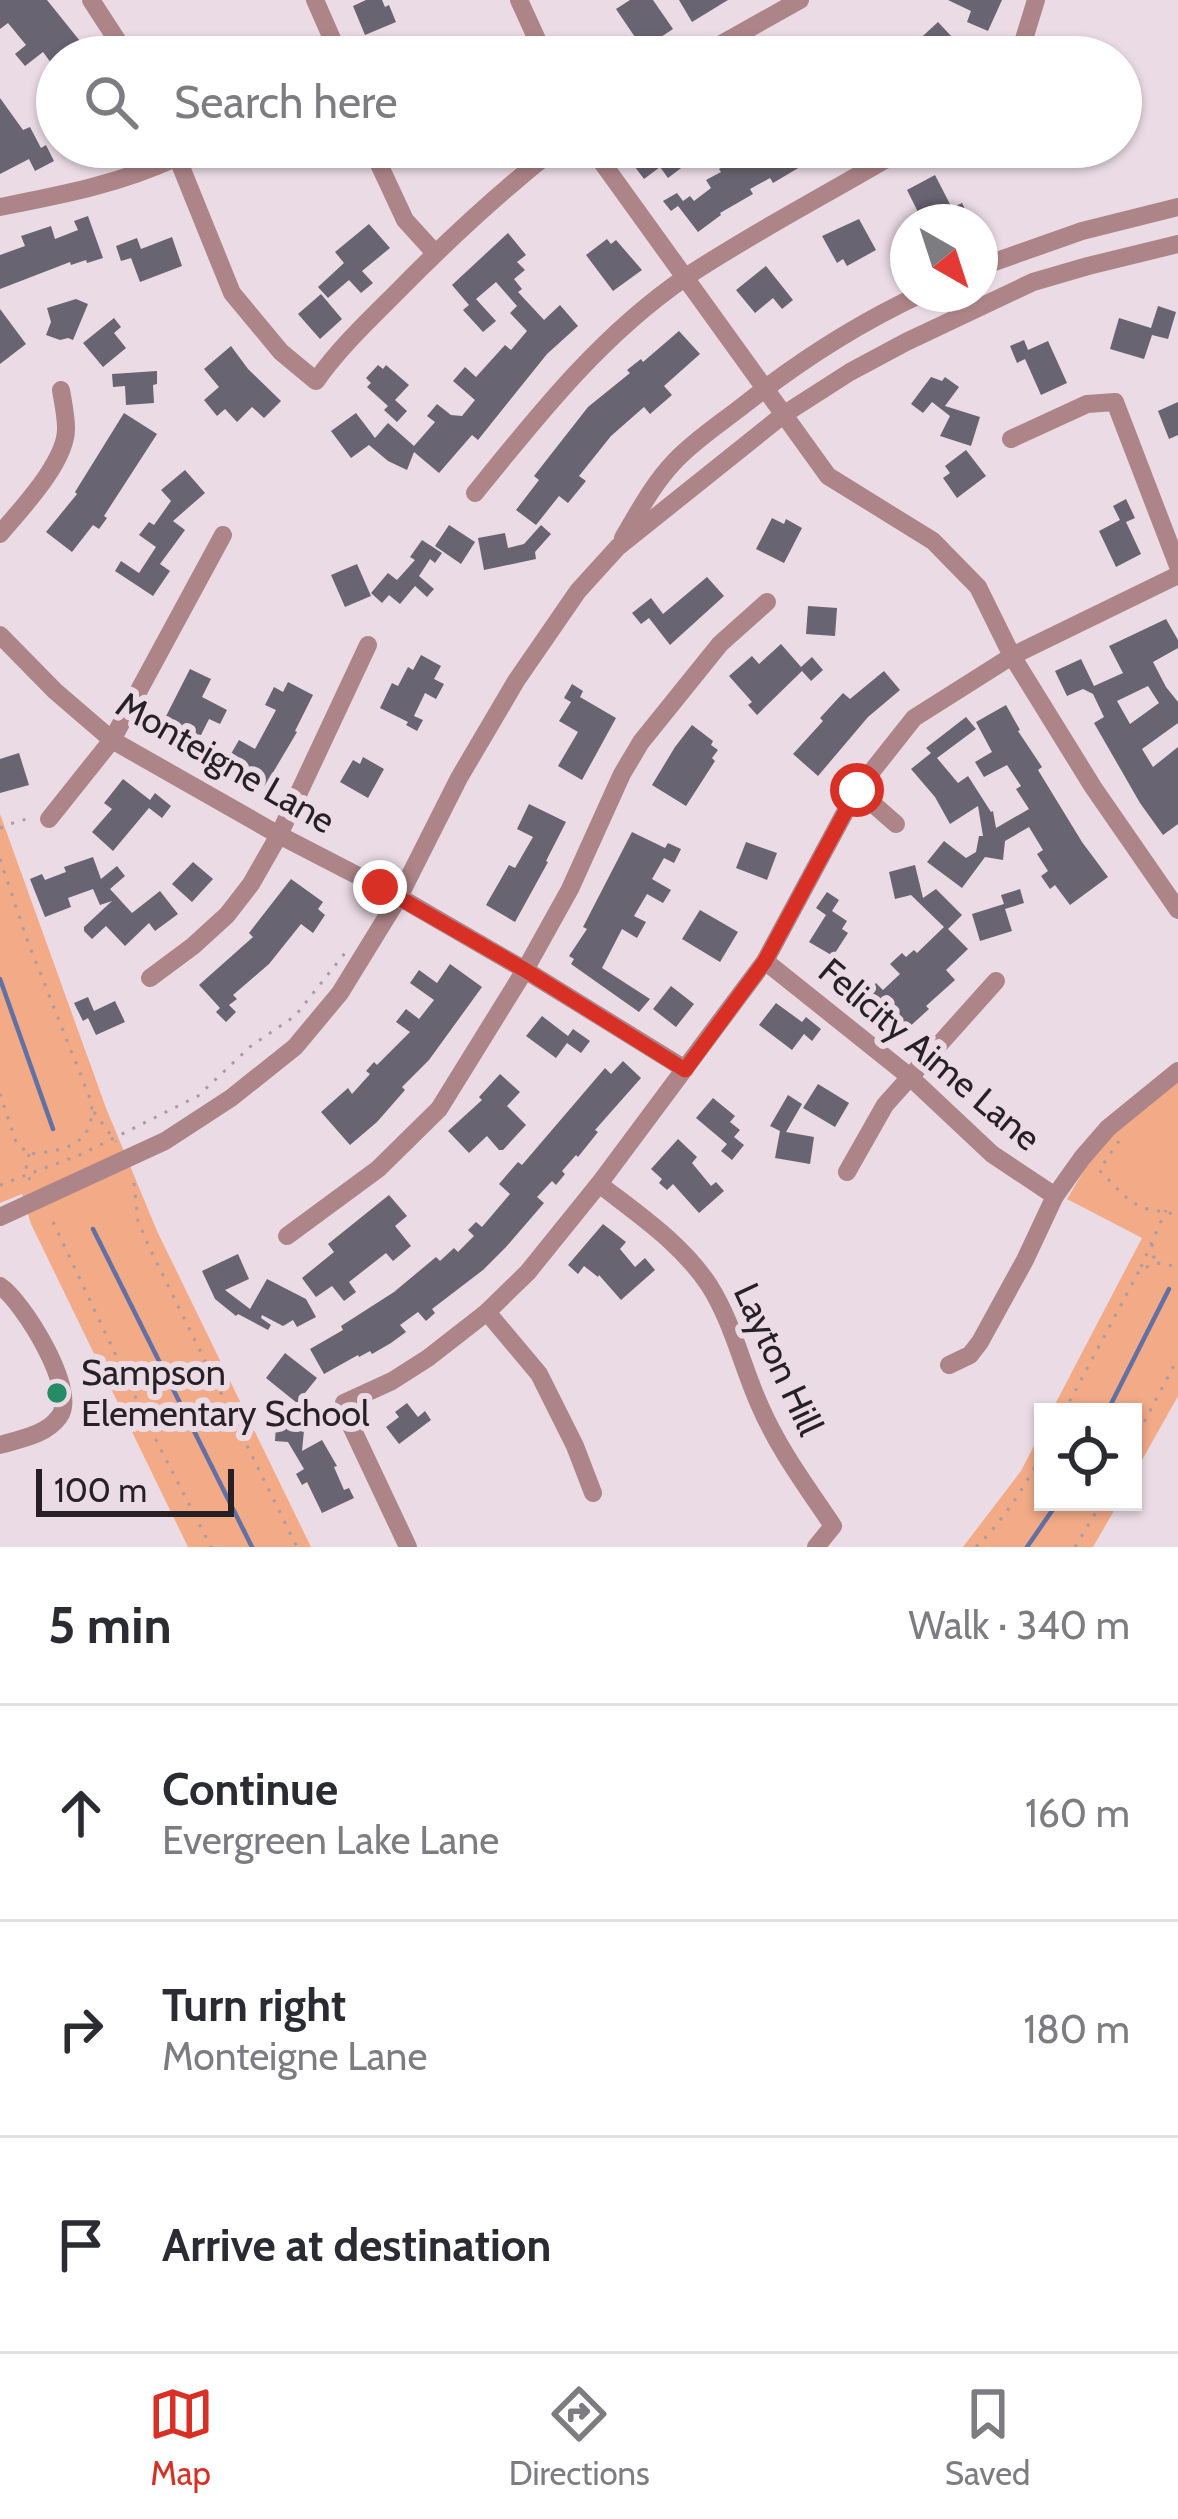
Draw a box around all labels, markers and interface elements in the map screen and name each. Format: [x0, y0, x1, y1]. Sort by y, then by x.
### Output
search box [36, 36, 1142, 168]
icon: search [78, 69, 144, 135]
text: Search here [174, 75, 398, 129]
north arrow [890, 204, 998, 312]
street label: Monteigne Lane [109, 682, 343, 842]
route start [830, 763, 884, 817]
route end [353, 860, 407, 914]
street label: Felicity Aime Lane [810, 948, 1050, 1160]
street label: Layton Hill [725, 1276, 833, 1442]
place label: Sampson Elementary School [81, 1350, 370, 1435]
marker: Sampson Elementary School [44, 1380, 70, 1406]
map controls [1034, 1403, 1142, 1511]
button: locate [1034, 1403, 1142, 1511]
scale bar [36, 1463, 234, 1516]
text: 100 m [54, 1470, 147, 1510]
text: 5 min [48, 1594, 172, 1656]
text: Walk · 340 m [909, 1601, 1130, 1649]
text: Continue [162, 1762, 338, 1816]
icon: ahead [48, 1780, 114, 1846]
text: 160 m [1025, 1789, 1130, 1837]
text: Evergreen Lake Lane [162, 1816, 499, 1864]
text: Turn right [162, 1978, 346, 2032]
icon: right [48, 1996, 114, 2062]
text: 180 m [1023, 2005, 1130, 2053]
text: Monteigne Lane [162, 2032, 427, 2080]
icon: arrive [48, 2212, 114, 2278]
text: Arrive at destination [162, 2218, 551, 2272]
tab: Map [148, 2381, 214, 2493]
tab: Directions [509, 2381, 650, 2493]
tab: Saved [945, 2381, 1030, 2493]

